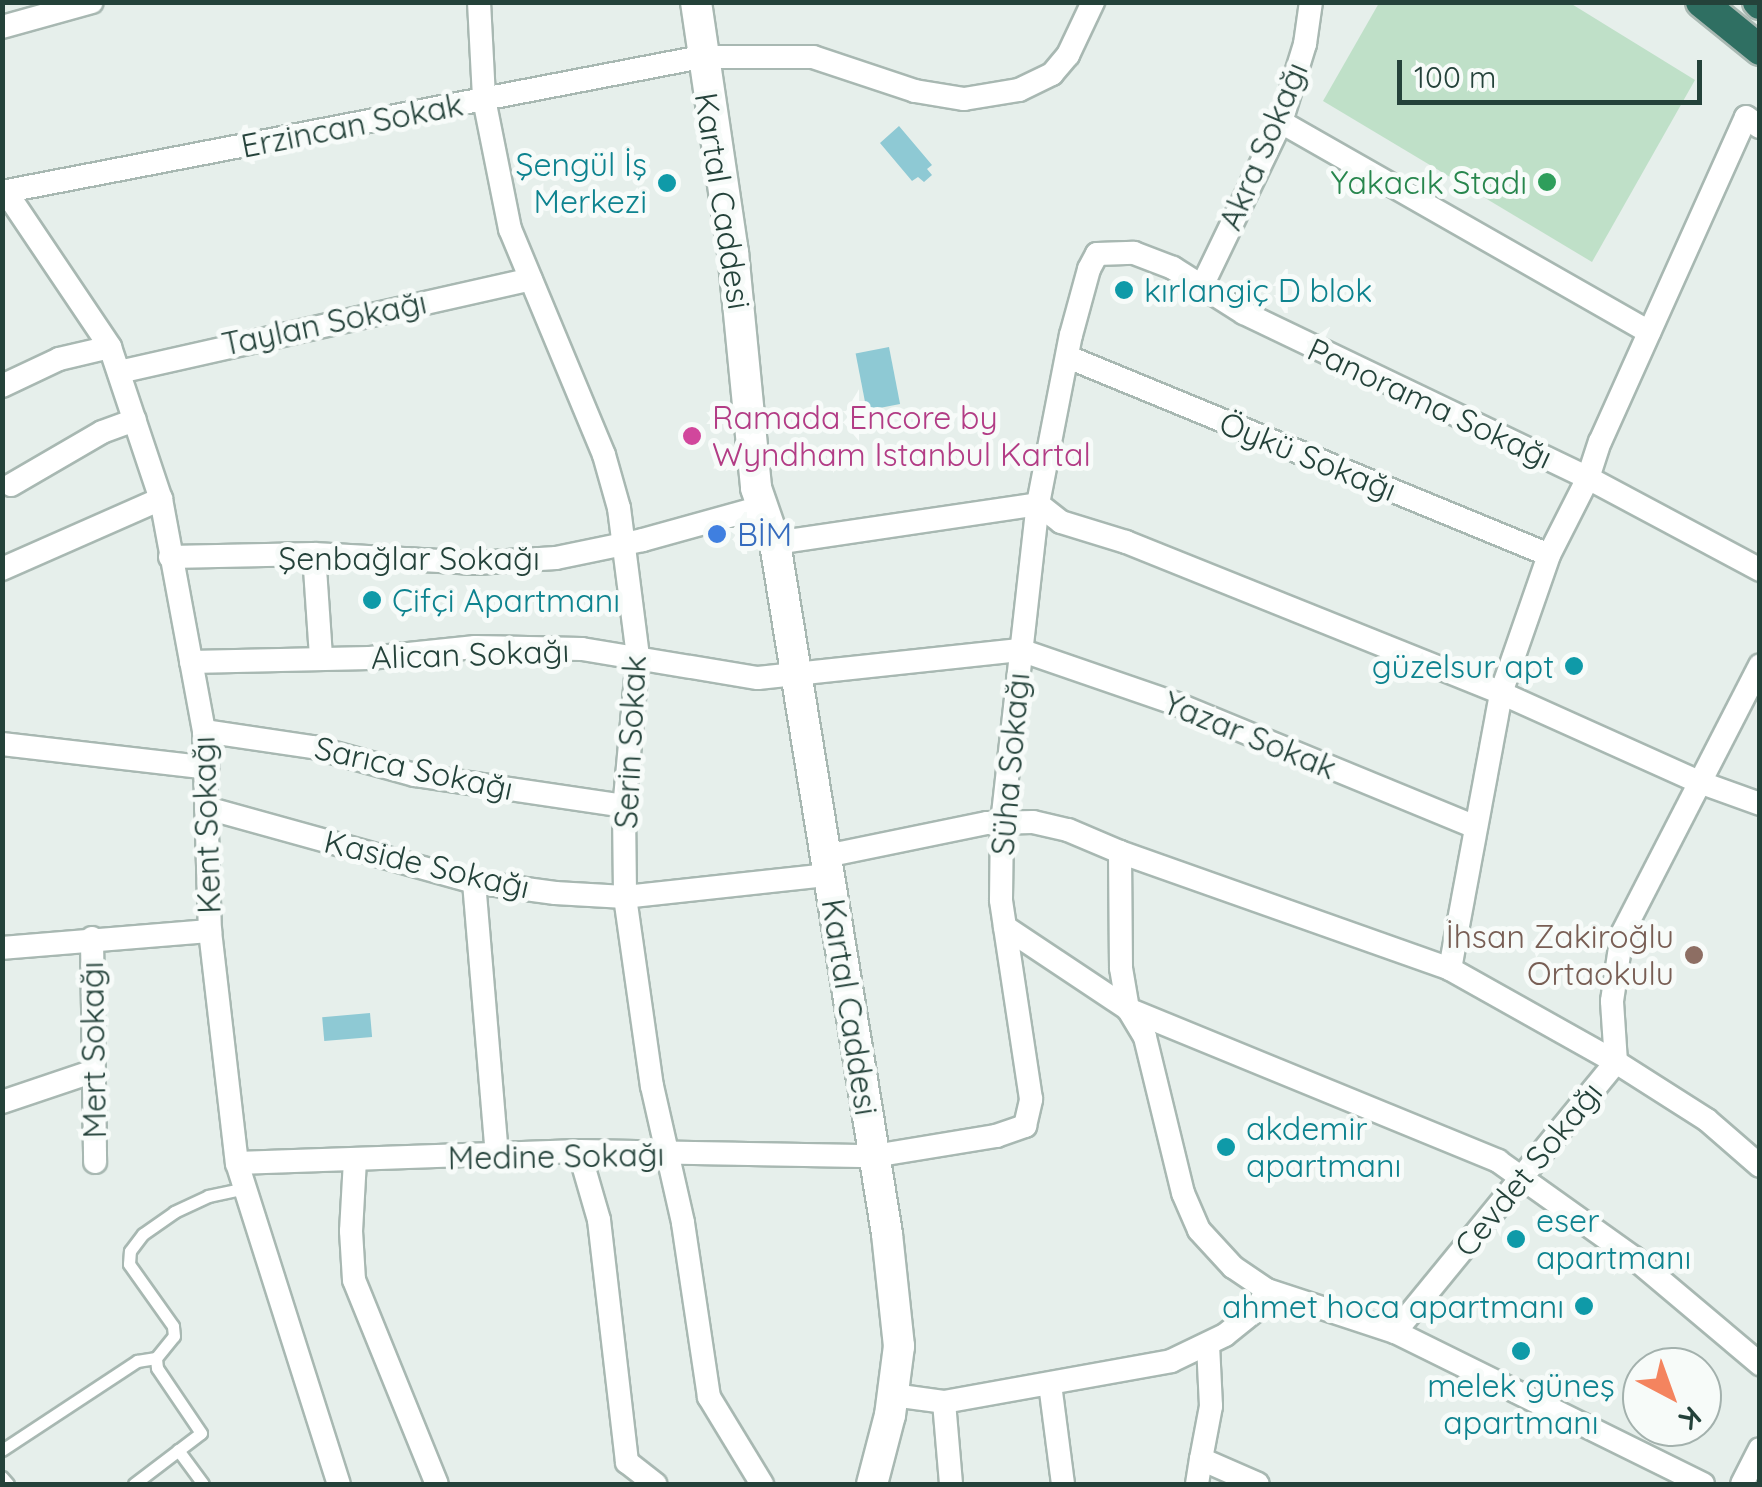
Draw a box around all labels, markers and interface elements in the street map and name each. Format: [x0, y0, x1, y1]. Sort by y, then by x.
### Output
scale bar [1402, 40, 1707, 102]
street label: Akra Sokağı [1210, 56, 1316, 236]
text: 100 m [1414, 58, 1496, 96]
street label: Erzincan Sokak [238, 85, 466, 165]
street label: Kartal Caddesi [687, 90, 759, 312]
place label: Şengül İş Merkezi [515, 146, 647, 221]
place label: Yakacık Stadı [1331, 163, 1527, 201]
marker: Yakacık Stadı [1536, 171, 1558, 193]
marker: Şengül İş Merkezi [656, 172, 678, 194]
place label: kırlangiç D blok [1144, 271, 1372, 309]
marker: kırlangiç D blok [1113, 279, 1135, 301]
street label: Taylan Sokağı [218, 283, 430, 363]
street label: Panorama Sokağı [1302, 330, 1558, 476]
place label: Ramada Encore by Wyndham Istanbul Kartal [712, 399, 1091, 474]
street label: Öykü Sokağı [1214, 403, 1402, 509]
marker: Ramada Encore by Wyndham Istanbul Kartal [681, 425, 703, 447]
place label: BİM [737, 515, 792, 553]
marker: BİM [706, 523, 728, 545]
street label: Şenbağlar Sokağı [278, 539, 540, 577]
place label: Çifçi Apartmanı [392, 581, 620, 619]
marker: Çifçi Apartmanı [361, 589, 383, 611]
street label: Alican Sokağı [370, 631, 570, 677]
place label: güzelsur apt [1372, 647, 1554, 685]
street label: Serin Sokak [606, 654, 654, 830]
marker: güzelsur apt [1563, 655, 1585, 677]
street label: Süha Sokağı [983, 671, 1037, 857]
street label: Yazar Sokak [1158, 683, 1342, 787]
street label: Sarıca Sokağı [311, 728, 517, 808]
street label: Kent Sokağı [184, 736, 228, 914]
street label: Kaside Sokağı [321, 822, 533, 906]
street label: Kartal Caddesi [814, 896, 886, 1118]
place label: İhsan Zakiroğlu Ortaokulu [1446, 918, 1674, 993]
marker: İhsan Zakiroğlu Ortaokulu [1683, 944, 1705, 966]
street label: Mert Sokağı [72, 961, 114, 1139]
street label: Cevdet Sokağı [1446, 1074, 1610, 1264]
place label: akdemir apartmanı [1246, 1110, 1401, 1185]
street label: Medine Sokağı [447, 1135, 665, 1177]
marker: akdemir apartmanı [1215, 1136, 1237, 1158]
place label: eser apartmanı [1536, 1202, 1691, 1277]
marker: eser apartmanı [1505, 1228, 1527, 1250]
place label: ahmet hoca apartmanı [1222, 1287, 1564, 1325]
marker: ahmet hoca apartmanı [1573, 1295, 1595, 1317]
marker: melek güneş apartmanı [1510, 1340, 1532, 1362]
north arrow [1622, 1347, 1722, 1447]
place label: melek güneş apartmanı [1427, 1367, 1615, 1442]
text: K [1672, 1399, 1709, 1438]

